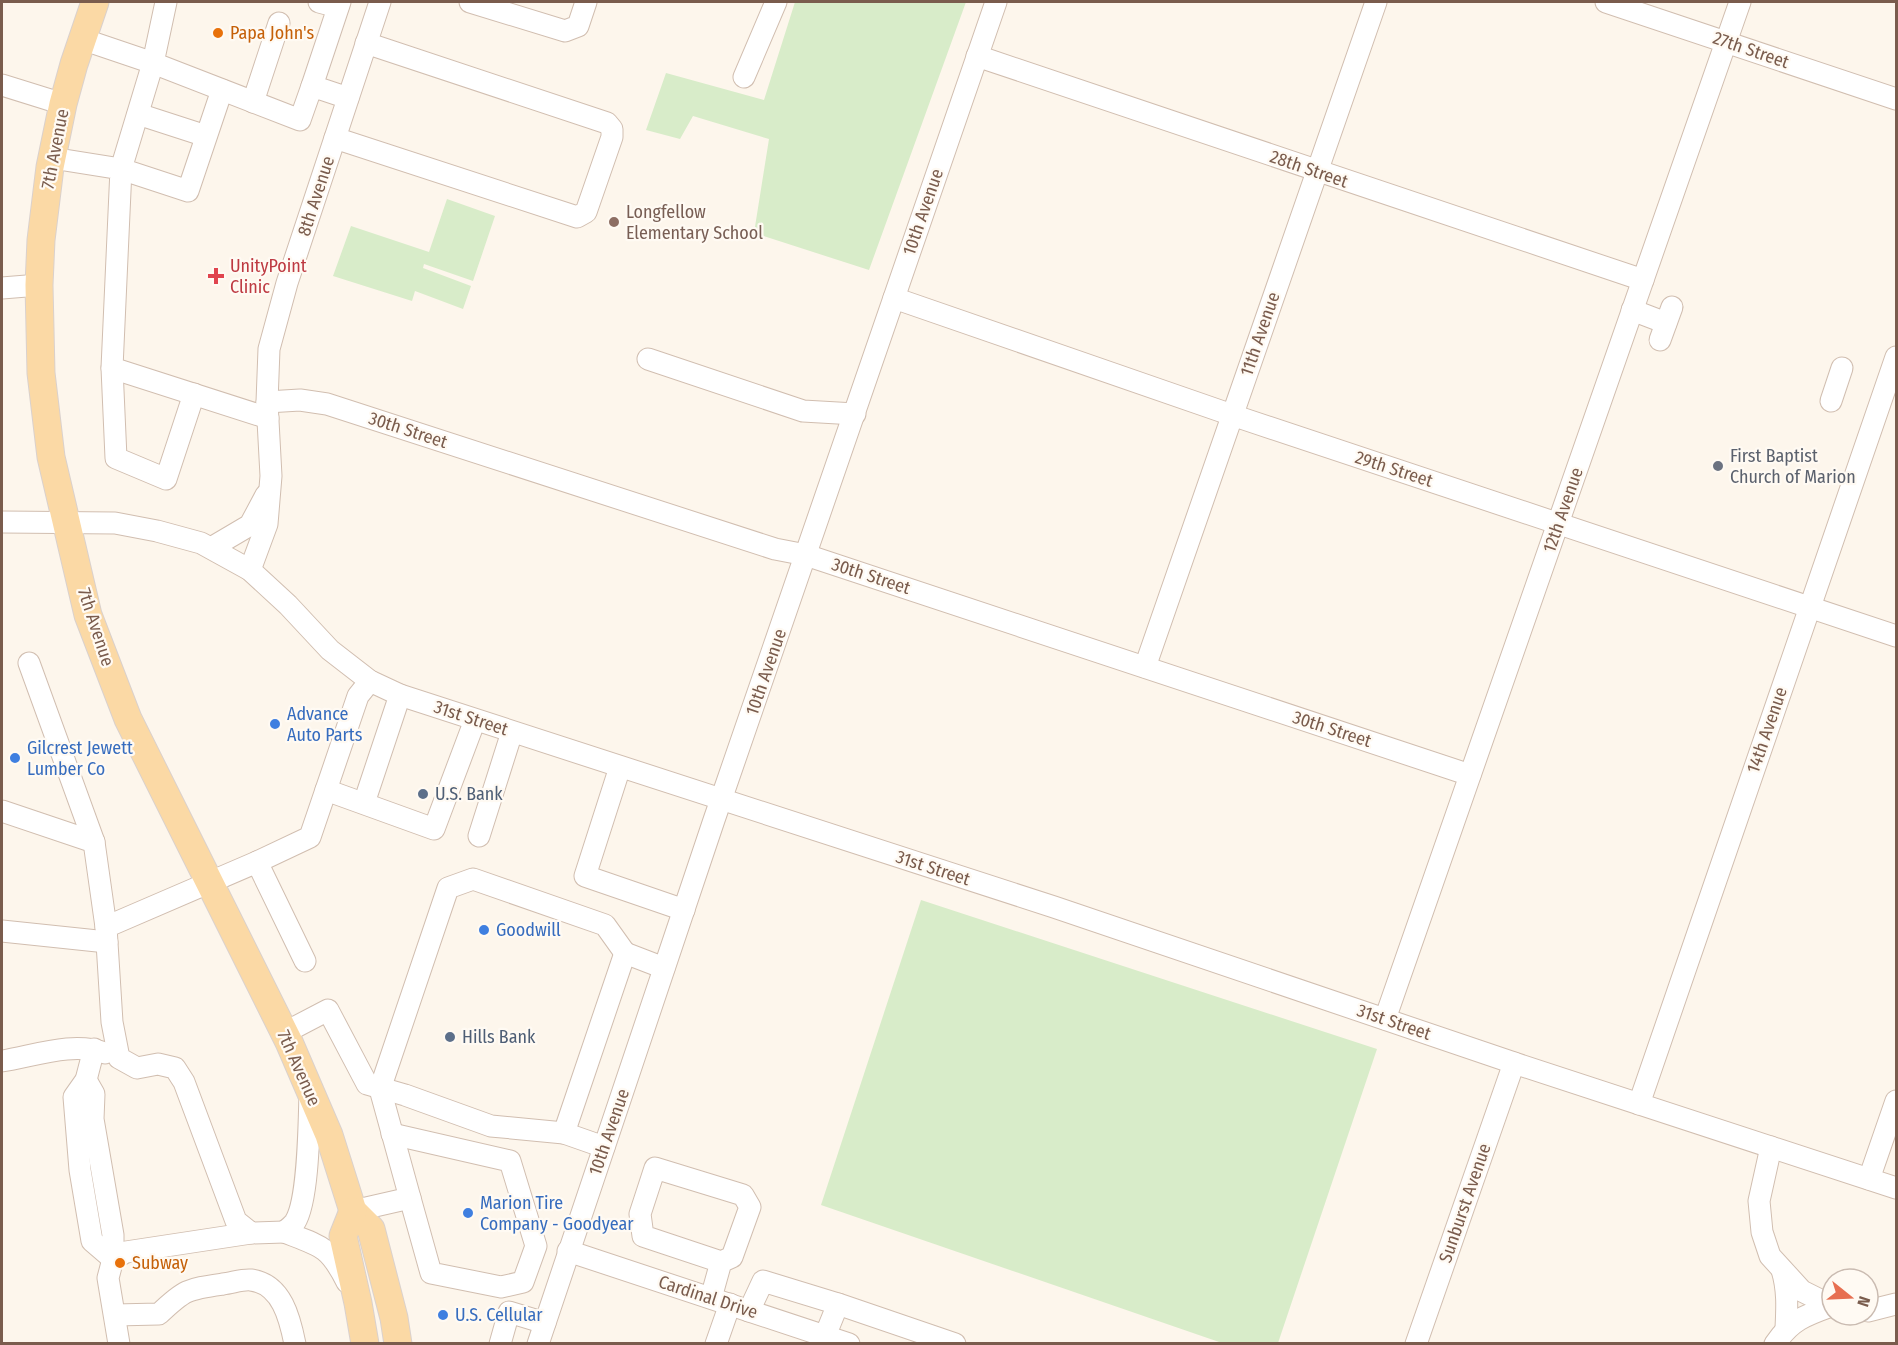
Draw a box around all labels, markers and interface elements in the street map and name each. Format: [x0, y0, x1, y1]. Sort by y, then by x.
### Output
place label: Papa John's [230, 22, 314, 44]
marker: Papa John's [211, 26, 225, 40]
street label: 27th Street [1710, 27, 1792, 73]
street label: 7th Avenue [36, 107, 74, 191]
street label: 28th Street [1267, 145, 1351, 193]
street label: 8th Avenue [293, 153, 339, 239]
street label: 10th Avenue [898, 166, 948, 258]
place label: Longfellow Elementary School [626, 201, 763, 244]
marker: Longfellow Elementary School [607, 215, 621, 229]
place label: UnityPoint Clinic [230, 255, 307, 298]
marker: UnityPoint Clinic [207, 267, 225, 285]
street label: 11th Avenue [1235, 289, 1285, 379]
street label: 30th Street [366, 407, 450, 453]
place label: First Baptist Church of Marion [1730, 445, 1856, 488]
street label: 29th Street [1352, 446, 1436, 492]
marker: First Baptist Church of Marion [1711, 459, 1725, 473]
street label: 12th Avenue [1538, 464, 1588, 555]
street label: 30th Street [829, 553, 913, 599]
street label: 7th Avenue [73, 585, 119, 669]
street label: 10th Avenue [741, 626, 791, 718]
street label: 14th Avenue [1742, 684, 1792, 776]
street label: 31st Street [431, 696, 511, 740]
place label: Advance Auto Parts [287, 703, 363, 746]
street label: 30th Street [1290, 706, 1374, 752]
marker: Advance Auto Parts [268, 717, 282, 731]
place label: Gilcrest Jewett Lumber Co [27, 737, 133, 780]
marker: Gilcrest Jewett Lumber Co [8, 751, 22, 765]
place label: U.S. Bank [435, 783, 503, 805]
marker: U.S. Bank [416, 787, 430, 801]
street label: 31st Street [893, 846, 973, 890]
place label: Goodwill [496, 919, 561, 941]
marker: Goodwill [477, 923, 491, 937]
street label: 31st Street [1354, 999, 1434, 1045]
place label: Hills Bank [462, 1026, 536, 1048]
street label: 7th Avenue [272, 1027, 326, 1110]
marker: Hills Bank [443, 1030, 457, 1044]
street label: 10th Avenue [584, 1086, 634, 1178]
street label: Sunburst Avenue [1434, 1140, 1496, 1266]
place label: Marion Tire Company - Goodyear [480, 1192, 634, 1235]
marker: Marion Tire Company - Goodyear [461, 1206, 475, 1220]
place label: Subway [132, 1252, 188, 1274]
marker: Subway [113, 1256, 127, 1270]
north arrow [1820, 1267, 1880, 1327]
street label: Cardinal Drive [656, 1271, 760, 1323]
text: N [1853, 1294, 1874, 1309]
place label: U.S. Cellular [455, 1304, 543, 1326]
marker: U.S. Cellular [436, 1308, 450, 1322]

